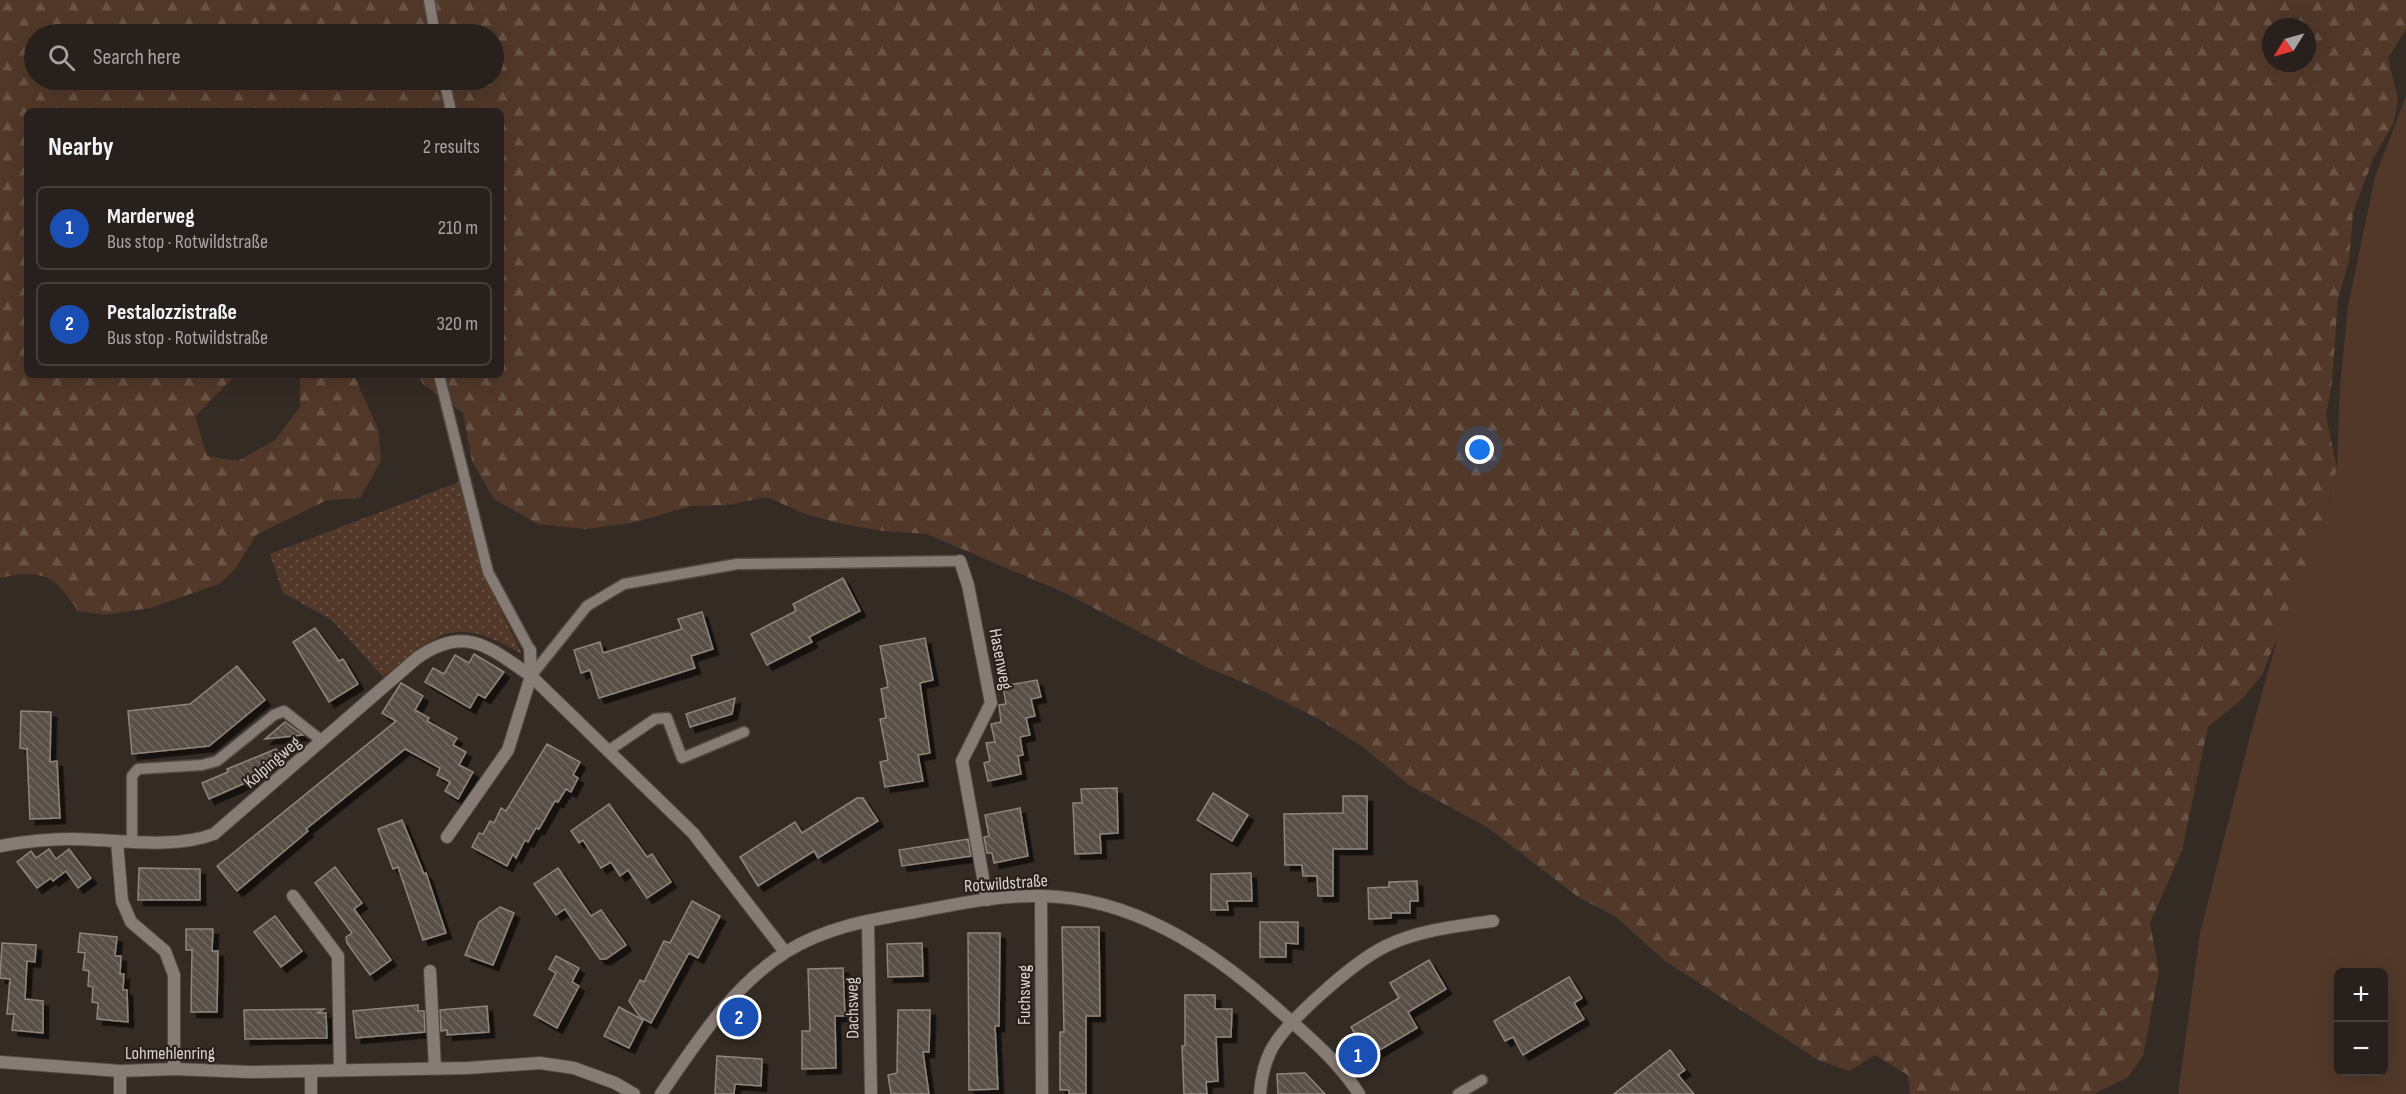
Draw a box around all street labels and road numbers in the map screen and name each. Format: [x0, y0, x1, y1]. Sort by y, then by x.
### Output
street label: Hasenweg [984, 627, 1017, 691]
street label: Kolpingweg [240, 732, 305, 793]
street label: Rotwildstraße [963, 870, 1049, 897]
street label: Fuchsweg [1014, 965, 1035, 1025]
street label: Dachsweg [841, 977, 864, 1039]
street label: Lohmehlenring [125, 1043, 215, 1064]

